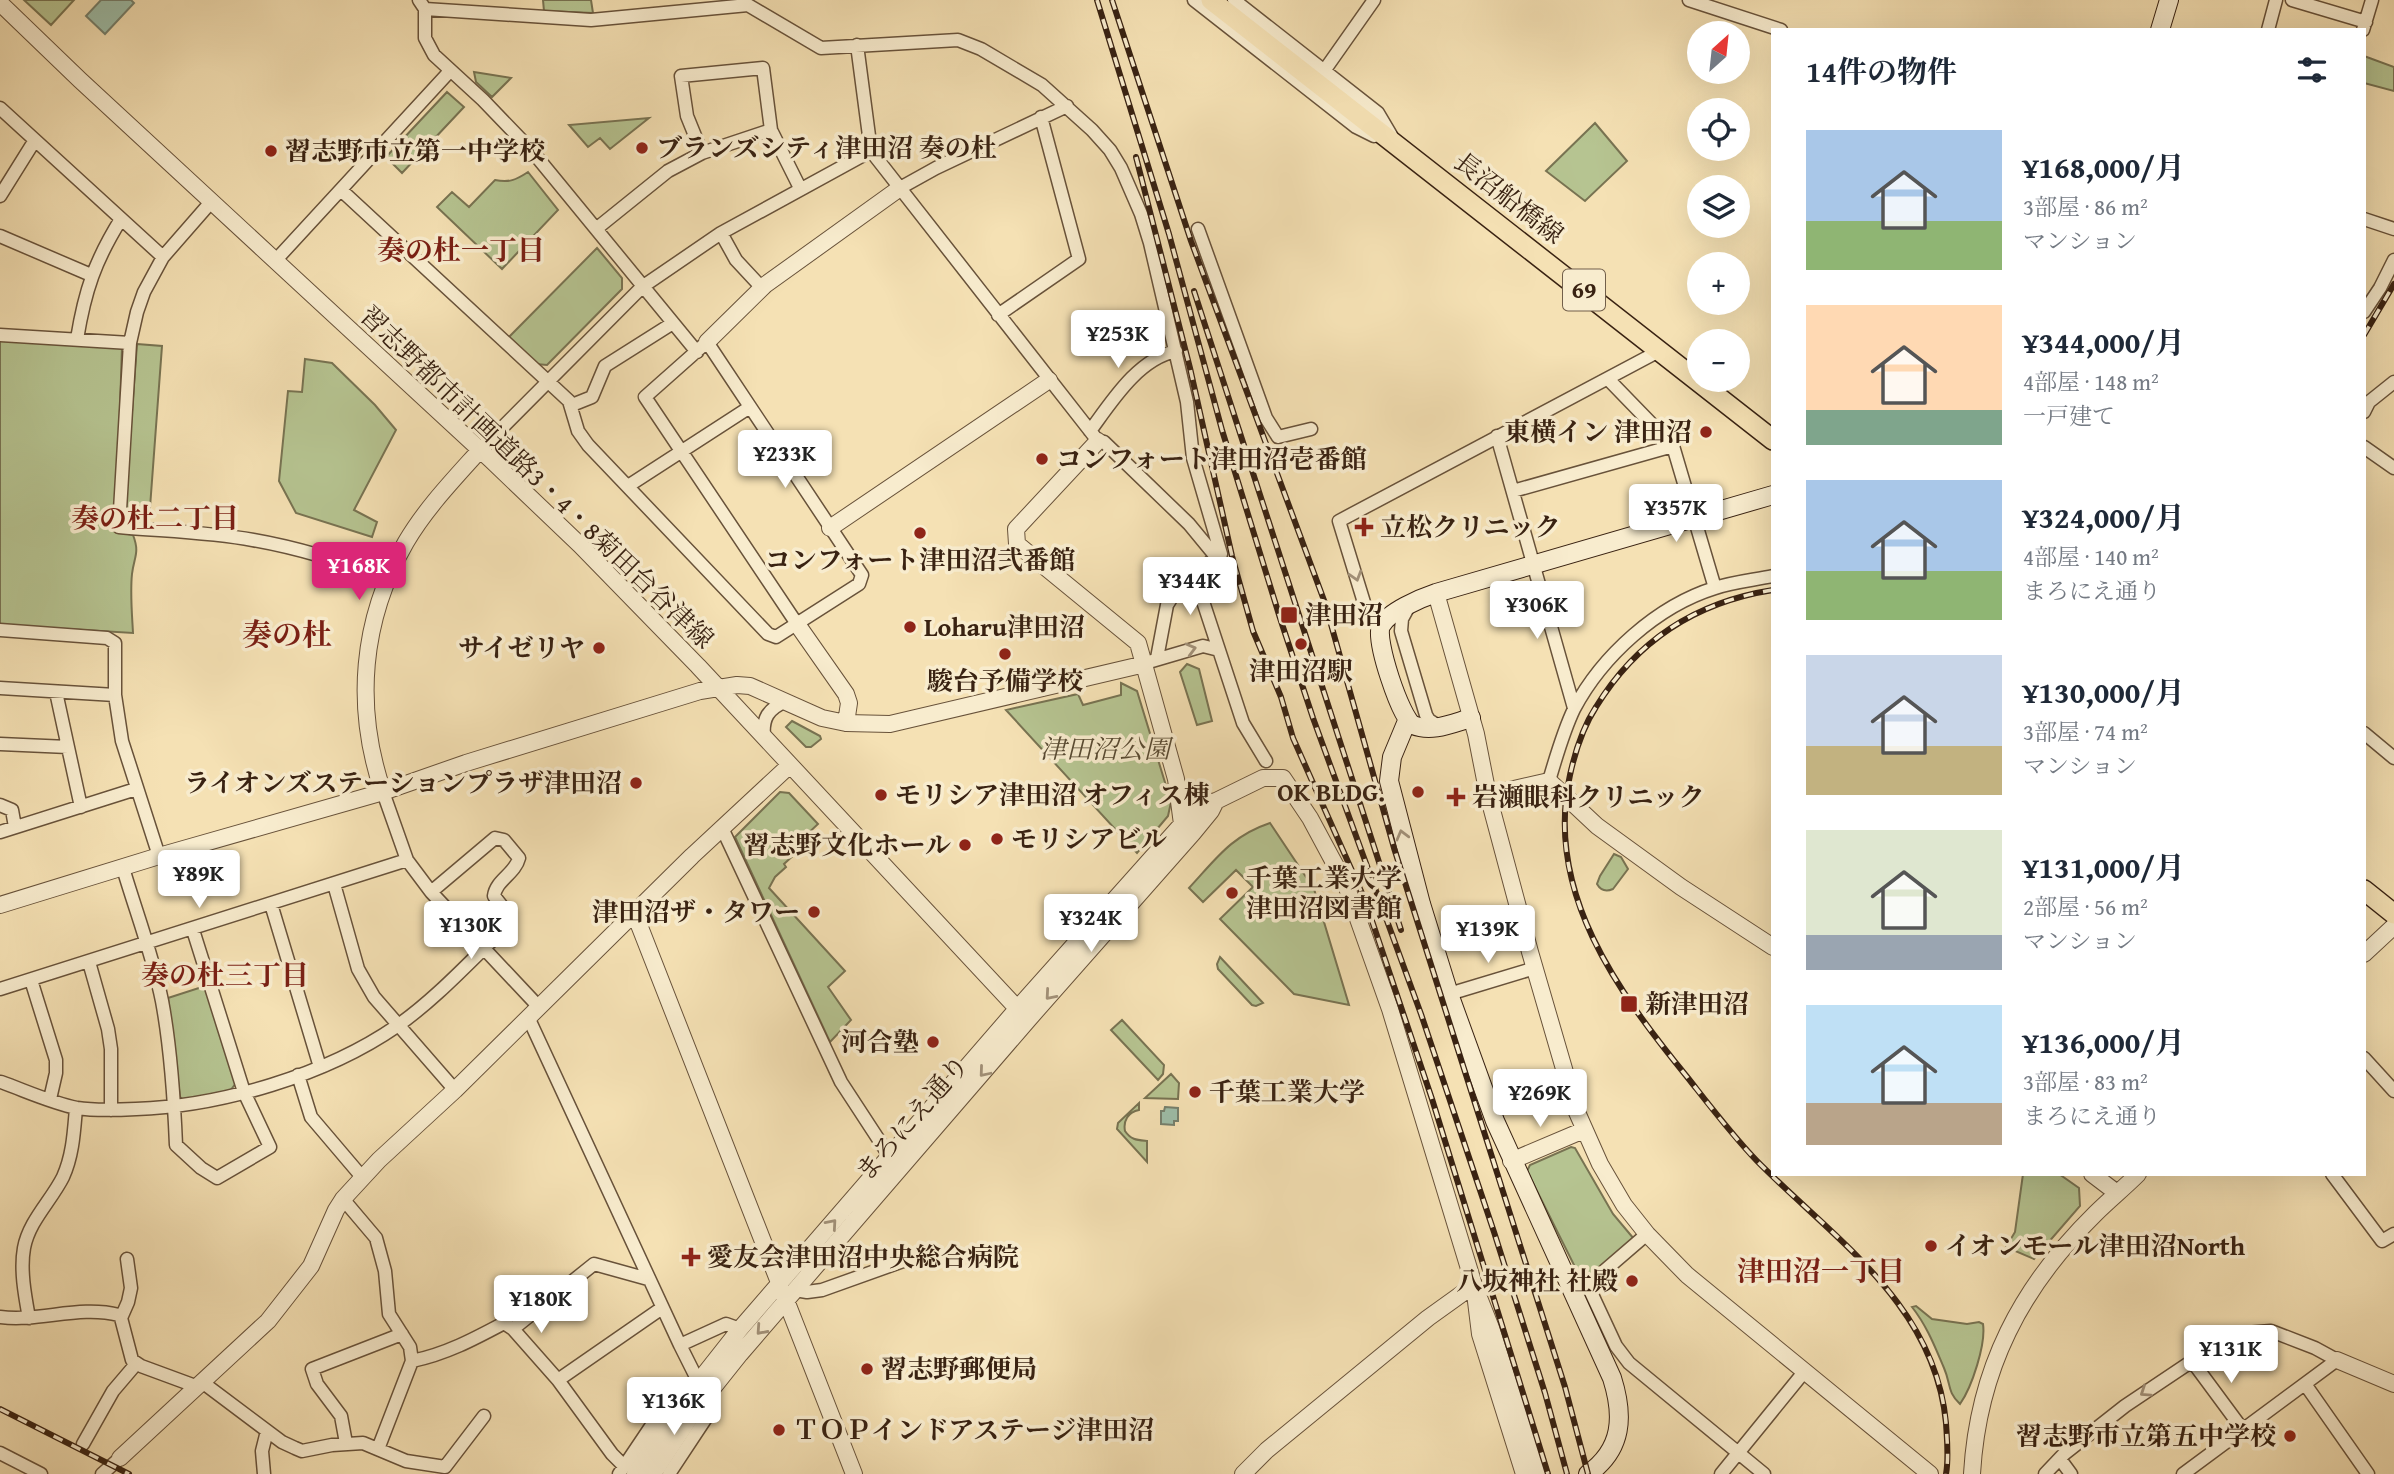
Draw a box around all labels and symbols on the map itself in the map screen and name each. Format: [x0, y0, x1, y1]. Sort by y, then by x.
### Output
north arrow [1687, 21, 1750, 84]
place label: ブランズシティ津田沼 奏の杜 [656, 128, 997, 167]
place label: 習志野市立第一中学校 [285, 131, 545, 170]
marker: ブランズシティ津田沼 奏の杜 [634, 140, 650, 156]
street label: 長沼船橋線 [1446, 142, 1573, 253]
marker: 習志野市立第一中学校 [263, 143, 279, 159]
district label: 奏の杜一丁目 [377, 229, 545, 270]
road number: 69 [1563, 270, 1605, 310]
street label: 習志野都市計画道路3・4・8菊田台谷津線 [351, 296, 723, 657]
pin: ¥253K [1069, 310, 1167, 370]
place label: 東横イン 津田沼 [1504, 412, 1692, 451]
marker: 東横イン 津田沼 [1698, 424, 1714, 440]
pin: ¥233K [736, 430, 834, 490]
place label: コンフォート津田沼壱番館 [1056, 439, 1367, 478]
marker: コンフォート津田沼壱番館 [1034, 451, 1050, 467]
pin: ¥357K [1627, 484, 1725, 544]
district label: 奏の杜二丁目 [71, 497, 239, 538]
place label: 立松クリニック [1380, 507, 1560, 546]
marker: 立松クリニック [1354, 517, 1374, 537]
marker: コンフォート津田沼弐番館 [912, 525, 928, 541]
place label: コンフォート津田沼弐番館 [765, 540, 1075, 579]
pin: ¥168K [310, 542, 408, 602]
pin: ¥344K [1141, 558, 1239, 617]
one-way arrow [1347, 570, 1362, 582]
pin: ¥306K [1488, 582, 1586, 641]
place label: 津田沼 [1305, 595, 1383, 634]
marker: 津田沼 [1279, 605, 1299, 625]
place label: Loharu津田沼 [924, 607, 1085, 646]
district label: 奏の杜 [242, 612, 332, 656]
marker: Loharu津田沼 [902, 619, 918, 635]
place label: サイゼリヤ [458, 628, 585, 667]
marker: 津田沼駅 [1293, 636, 1309, 652]
marker: サイゼリヤ [591, 640, 607, 656]
one-way arrow [1184, 643, 1196, 657]
marker: 駿台予備学校 [997, 646, 1013, 662]
place label: 津田沼駅 [1249, 651, 1353, 690]
place label: 駿台予備学校 [927, 661, 1083, 700]
park label: 津田沼公園 [1040, 729, 1174, 768]
place label: ライオンズステーションプラザ津田沼 [184, 763, 622, 802]
place label: OK BLDG． [1277, 772, 1404, 811]
marker: ライオンズステーションプラザ津田沼 [628, 775, 644, 791]
place label: モリシア津田沼 オフィス棟 [895, 775, 1210, 814]
place label: 岩瀬眼科クリニック [1472, 777, 1704, 816]
marker: OK BLDG． [1410, 784, 1426, 800]
marker: モリシア津田沼 オフィス棟 [873, 787, 889, 803]
marker: 岩瀬眼科クリニック [1446, 787, 1466, 807]
place label: モリシアビル [1011, 819, 1167, 858]
place label: 習志野文化ホール [744, 825, 951, 864]
one-way arrow [1395, 829, 1410, 841]
marker: モリシアビル [989, 831, 1005, 847]
marker: 習志野文化ホール [957, 837, 973, 853]
pin: ¥89K [158, 850, 240, 910]
place label: 千葉工業大学 津田沼図書館 [1246, 858, 1402, 927]
marker: 千葉工業大学 津田沼図書館 [1224, 885, 1240, 901]
place label: 津田沼ザ・タワー [592, 892, 800, 931]
pin: ¥324K [1042, 894, 1140, 954]
pin: ¥130K [422, 902, 520, 961]
marker: 津田沼ザ・タワー [806, 904, 822, 920]
pin: ¥139K [1439, 906, 1537, 965]
district label: 奏の杜三丁目 [141, 954, 309, 995]
place label: 新津田沼 [1645, 984, 1749, 1023]
one-way arrow [1046, 986, 1059, 999]
marker: 新津田沼 [1619, 994, 1639, 1014]
place label: 河合塾 [841, 1022, 919, 1061]
marker: 河合塾 [925, 1034, 941, 1050]
street label: まろにえ通り [846, 1046, 978, 1189]
one-way arrow [980, 1064, 992, 1077]
pin: ¥269K [1491, 1070, 1589, 1129]
place label: 千葉工業大学 [1209, 1072, 1365, 1111]
marker: 千葉工業大学 [1187, 1084, 1203, 1100]
one-way arrow [824, 1219, 836, 1232]
place label: イオンモール津田沼North [1945, 1226, 2246, 1265]
place label: 愛友会津田沼中央総合病院 [707, 1237, 1019, 1276]
marker: イオンモール津田沼North [1923, 1238, 1939, 1254]
marker: 愛友会津田沼中央総合病院 [681, 1247, 701, 1267]
district label: 津田沼一丁目 [1737, 1250, 1905, 1291]
place label: 八坂神社 社殿 [1456, 1261, 1618, 1300]
marker: 八坂神社 社殿 [1624, 1273, 1640, 1289]
pin: ¥180K [492, 1276, 590, 1335]
one-way arrow [757, 1322, 769, 1335]
pin: ¥131K [2182, 1326, 2280, 1385]
place label: 習志野郵便局 [881, 1349, 1037, 1388]
marker: 習志野郵便局 [859, 1361, 875, 1377]
pin: ¥136K [625, 1378, 723, 1437]
one-way arrow [2139, 1384, 2152, 1397]
place label: ＴＯＰインドアステージ津田沼 [793, 1410, 1154, 1449]
place label: 習志野市立第五中学校 [2016, 1416, 2276, 1455]
marker: ＴＯＰインドアステージ津田沼 [771, 1422, 787, 1438]
marker: 習志野市立第五中学校 [2282, 1428, 2298, 1444]

